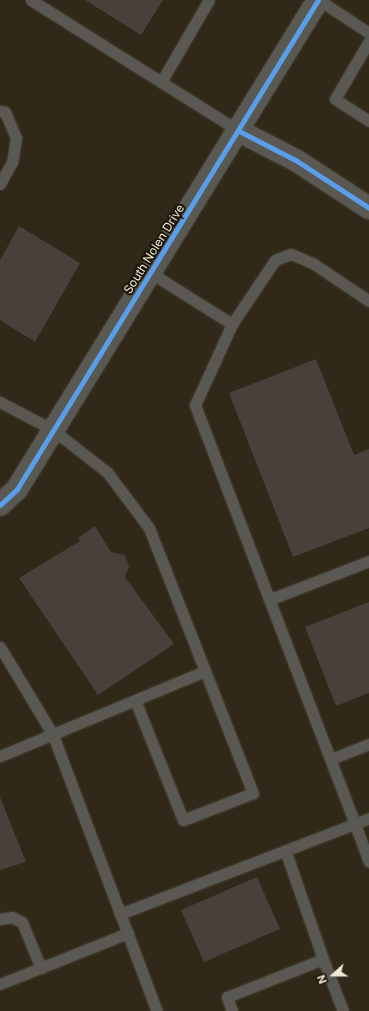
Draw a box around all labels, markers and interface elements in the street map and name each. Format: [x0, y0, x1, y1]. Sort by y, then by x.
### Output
street label: South Nolen Drive [121, 202, 187, 296]
north arrow [313, 955, 353, 995]
text: N [314, 973, 330, 986]

